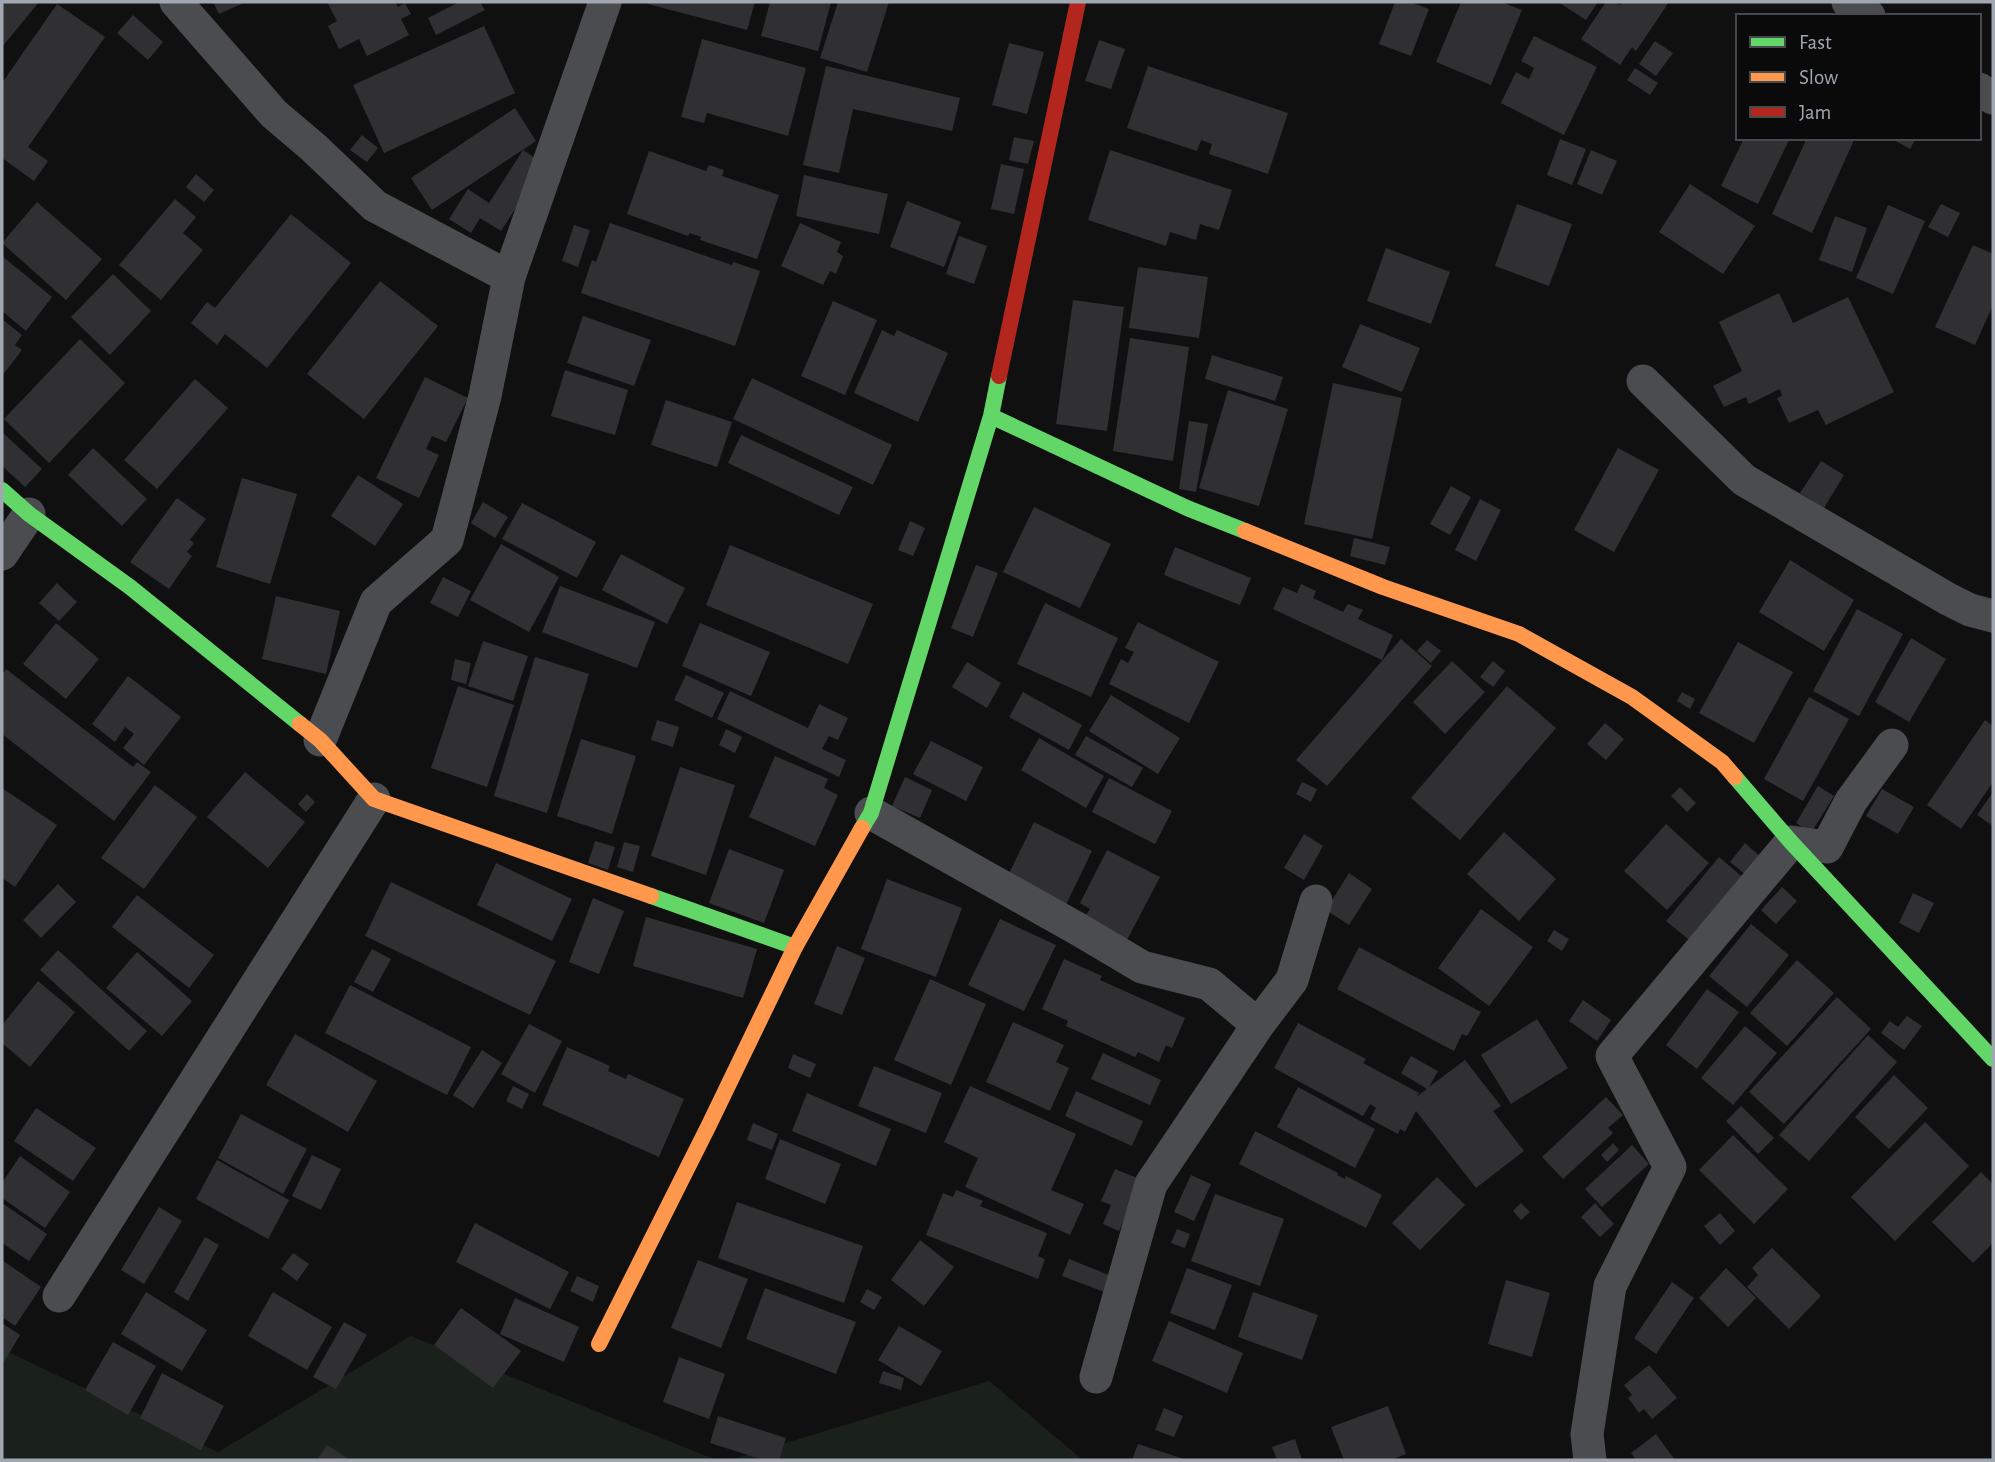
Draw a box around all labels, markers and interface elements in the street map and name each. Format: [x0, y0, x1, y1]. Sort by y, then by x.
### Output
legend [1736, 14, 1981, 140]
text: Fast [1799, 32, 1832, 53]
text: Slow [1799, 67, 1838, 88]
text: Jam [1799, 102, 1831, 123]

